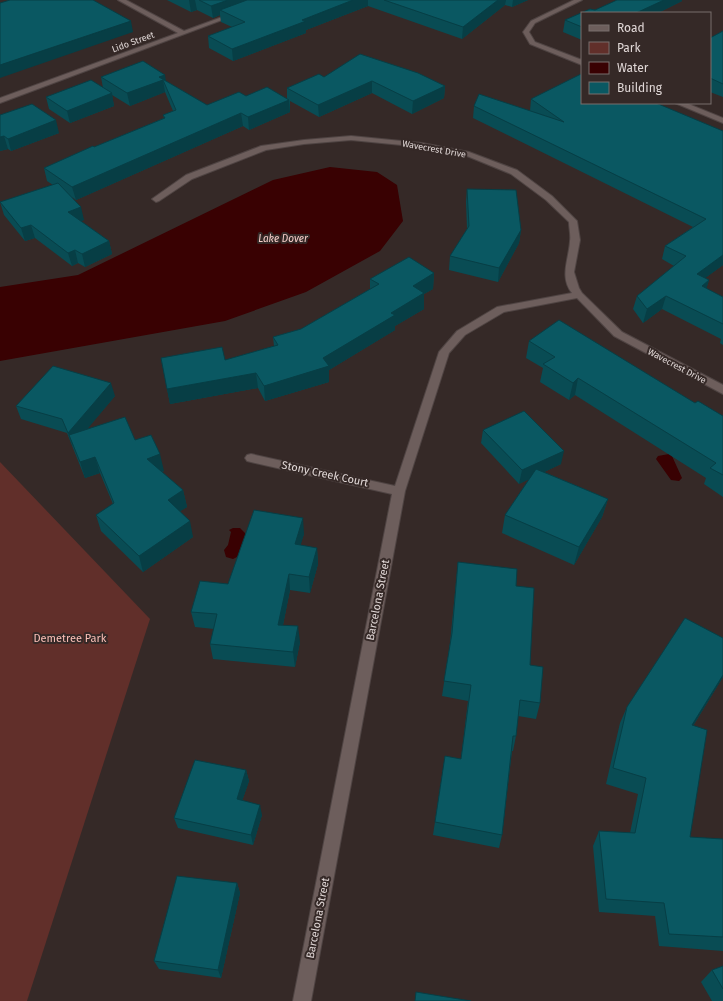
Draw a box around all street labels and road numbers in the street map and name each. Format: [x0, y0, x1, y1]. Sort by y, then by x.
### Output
street label: Lido Street [110, 29, 156, 54]
street label: Wavecrest Drive [401, 138, 467, 160]
street label: Wavecrest Drive [646, 346, 708, 386]
street label: Stony Creek Court [280, 458, 370, 490]
street label: Barcelona Street [364, 558, 392, 642]
street label: Barcelona Street [304, 876, 332, 960]

